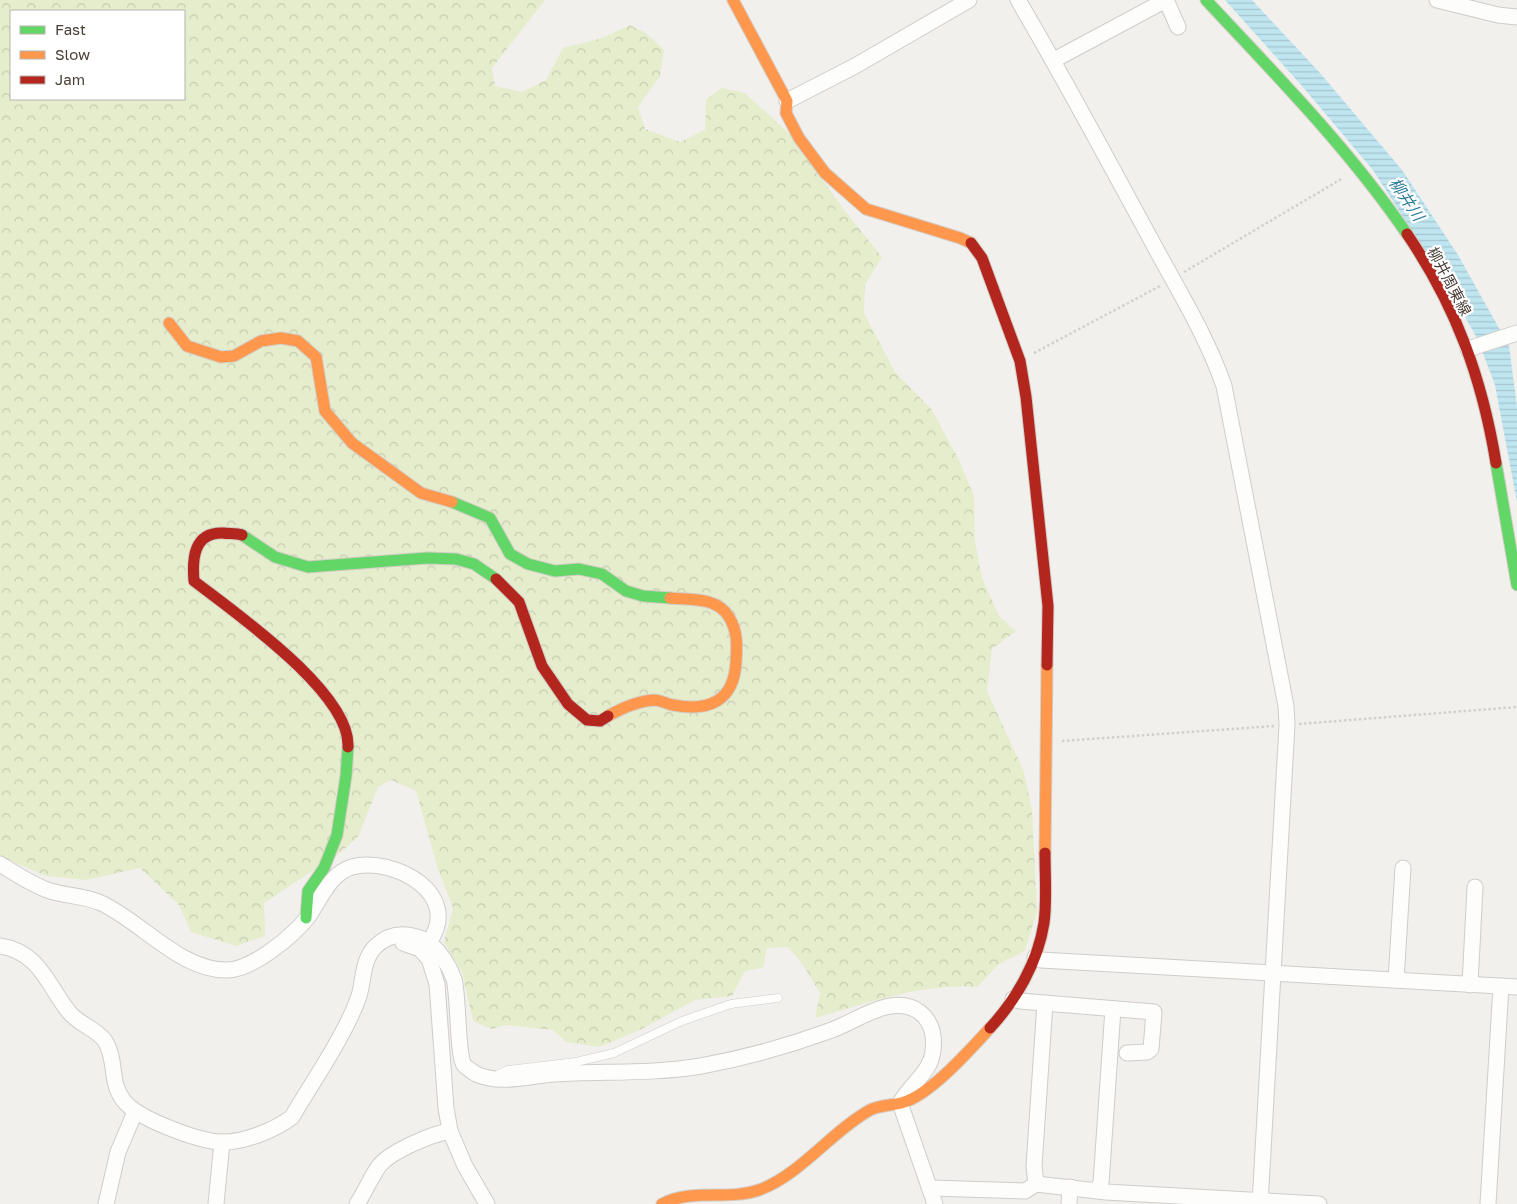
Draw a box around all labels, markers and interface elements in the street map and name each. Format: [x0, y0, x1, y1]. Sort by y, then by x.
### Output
legend [10, 10, 185, 100]
text: Fast [55, 20, 86, 38]
text: Slow [55, 45, 90, 63]
text: Jam [55, 70, 85, 88]
water label: 柳井川 [1385, 174, 1430, 226]
street label: 柳井周東線 [1424, 244, 1476, 318]

